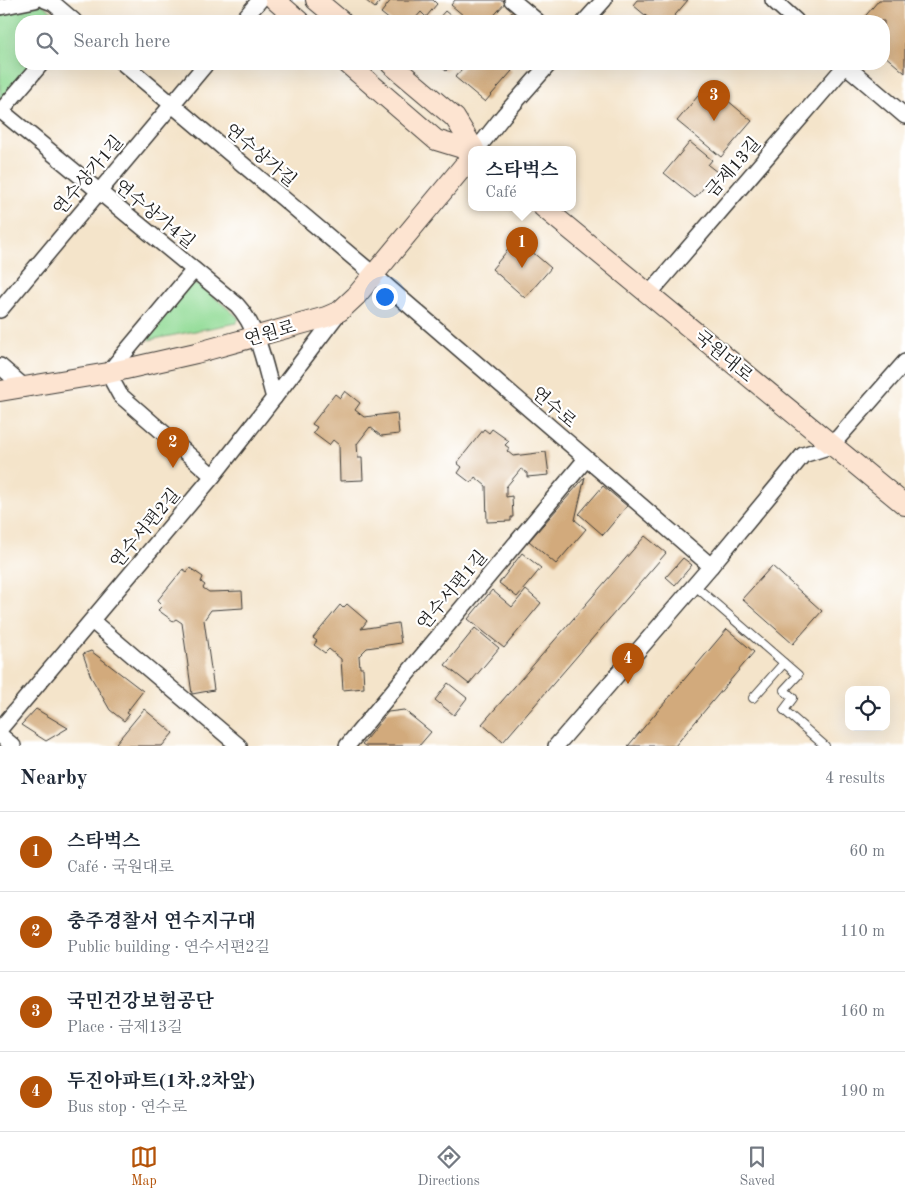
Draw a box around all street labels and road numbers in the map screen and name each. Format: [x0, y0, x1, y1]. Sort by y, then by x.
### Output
street label: 연수상가길 [221, 120, 300, 191]
street label: 연수상가1길 [50, 132, 127, 219]
street label: 금제13길 [702, 134, 765, 201]
street label: 연수상가4길 [111, 176, 199, 252]
street label: 연원로 [242, 317, 298, 350]
street label: 국원대로 [691, 327, 756, 386]
street label: 연수로 [528, 383, 580, 432]
street label: 연수서편2길 [107, 485, 184, 572]
street label: 연수서편1길 [414, 547, 491, 634]

